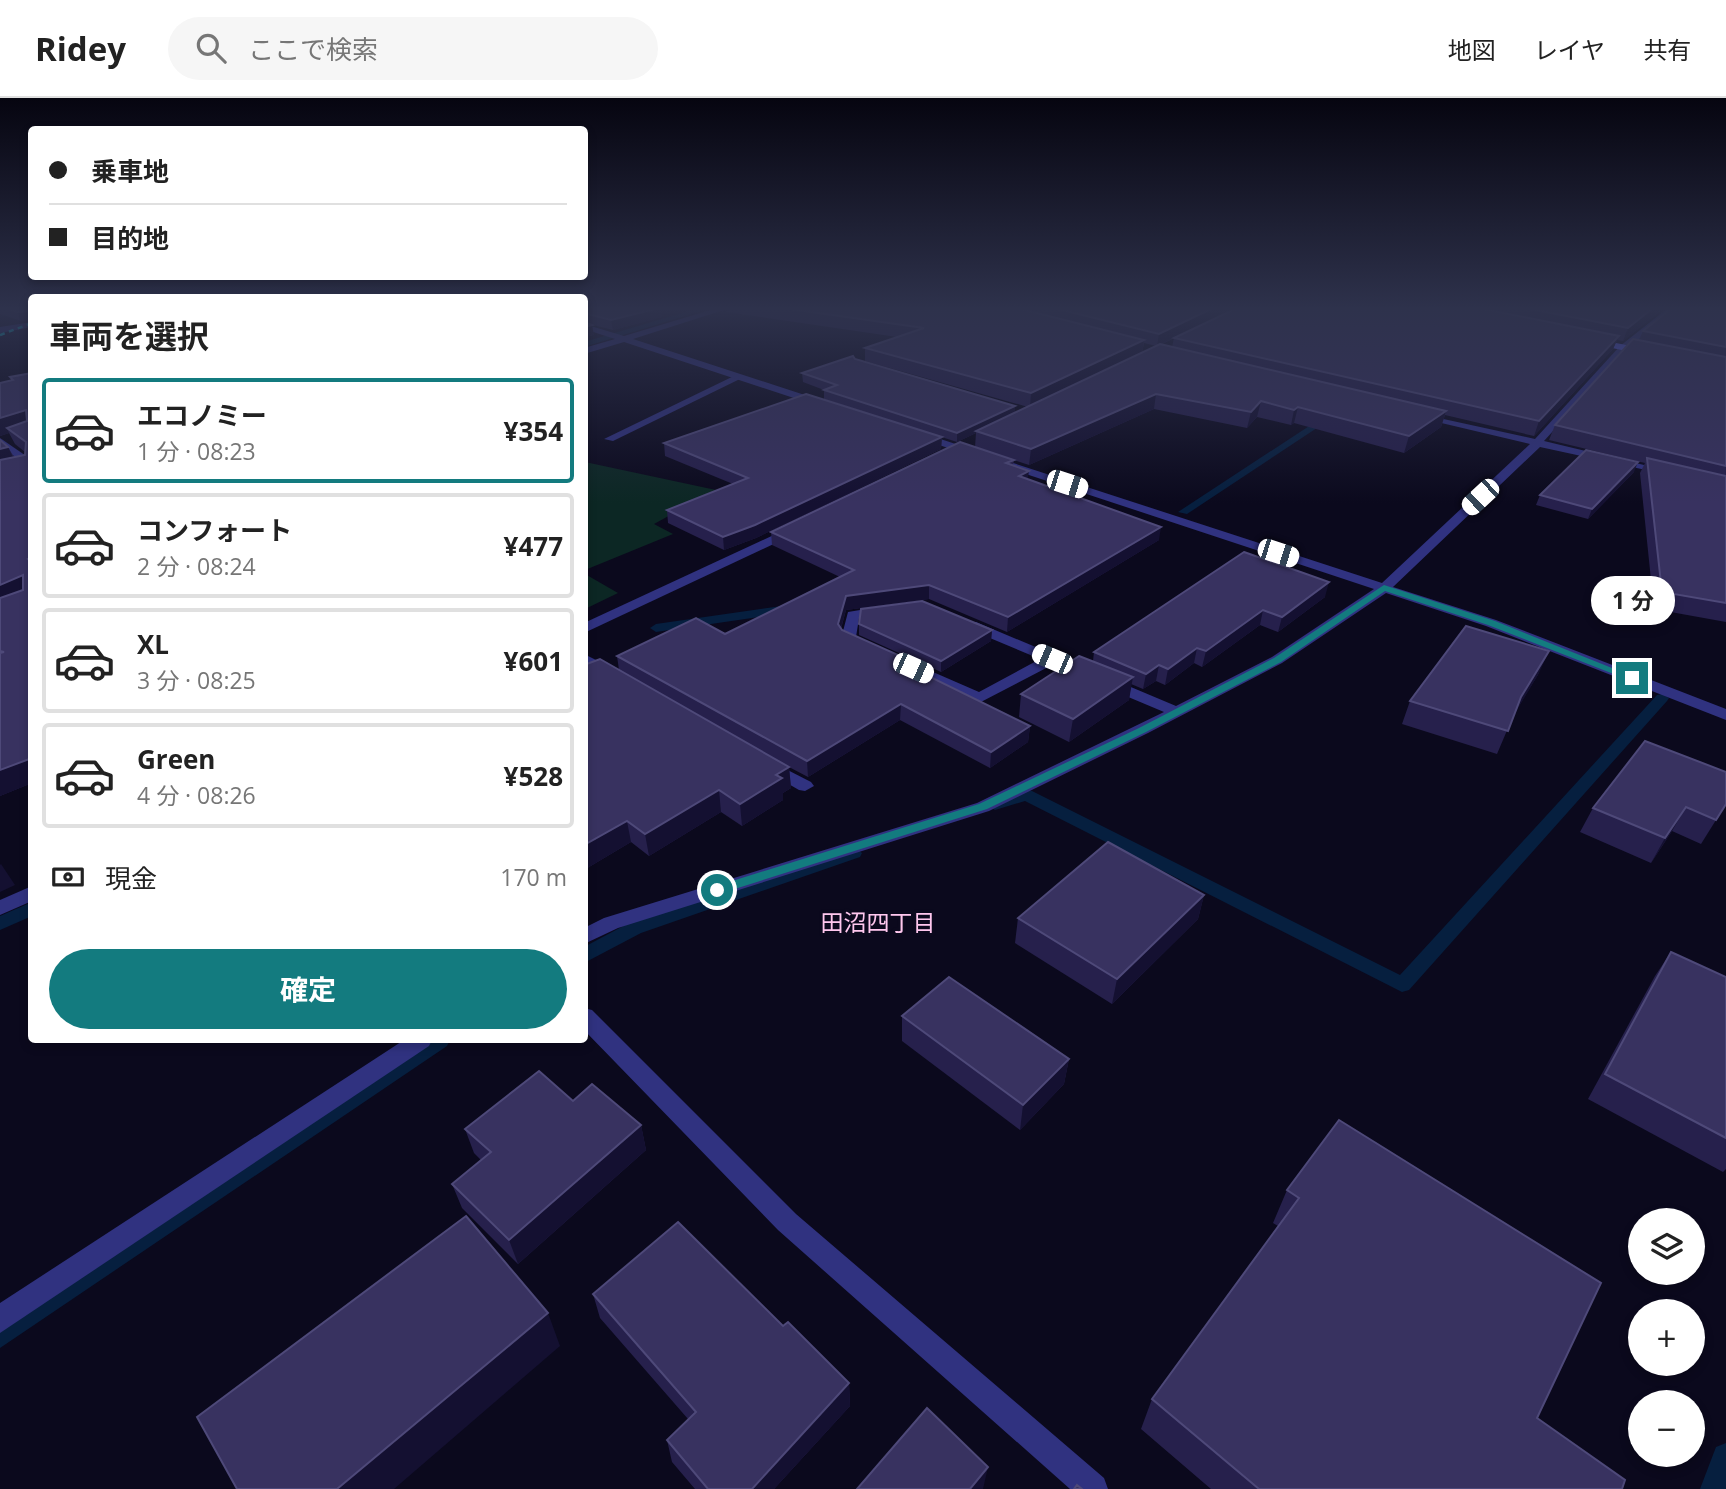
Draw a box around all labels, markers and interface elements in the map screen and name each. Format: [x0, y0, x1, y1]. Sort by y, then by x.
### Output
search box [168, 17, 658, 80]
text: Ridey [35, 26, 126, 71]
icon: search [192, 29, 230, 67]
text: ここで検索 [248, 31, 378, 67]
text: 地図 [1448, 33, 1496, 66]
text: レイヤ [1534, 33, 1605, 66]
text: 共有 [1643, 33, 1691, 66]
text: 乗車地 [91, 153, 169, 189]
text: 目的地 [91, 220, 169, 256]
text: 車両を選択 [49, 314, 209, 357]
text: エコノミー [137, 397, 267, 433]
icon: car [53, 399, 116, 462]
text: ¥354 [504, 413, 563, 449]
text: 1 分 · 08:23 [137, 435, 256, 467]
car [1044, 468, 1091, 500]
car [1458, 475, 1503, 519]
text: コンフォート [137, 512, 292, 548]
icon: car [53, 514, 116, 577]
text: ¥477 [504, 528, 563, 564]
car [1255, 537, 1302, 569]
text: 2 分 · 08:24 [137, 550, 256, 582]
callout: 1 分 [1590, 576, 1674, 626]
text: 1 分 [1612, 584, 1654, 616]
text: XL [137, 626, 169, 662]
icon: car [53, 629, 116, 692]
car [1029, 641, 1076, 677]
text: ¥601 [504, 643, 563, 679]
car [890, 650, 937, 686]
route end [1616, 662, 1648, 694]
text: 3 分 · 08:25 [137, 664, 256, 696]
text: Green [137, 741, 215, 777]
icon: car [53, 744, 116, 807]
text: ¥528 [504, 758, 563, 794]
text: 4 分 · 08:26 [137, 779, 256, 811]
icon: cash [49, 858, 87, 896]
text: 現金 [105, 860, 157, 896]
text: 170 m [500, 861, 567, 893]
route start [701, 874, 733, 906]
district label: 田沼四丁目 [821, 906, 936, 938]
button: 確定 [49, 949, 567, 1029]
map controls [1628, 1208, 1705, 1467]
button: layers [1628, 1208, 1705, 1285]
button: + [1628, 1299, 1705, 1376]
button: − [1628, 1390, 1705, 1467]

